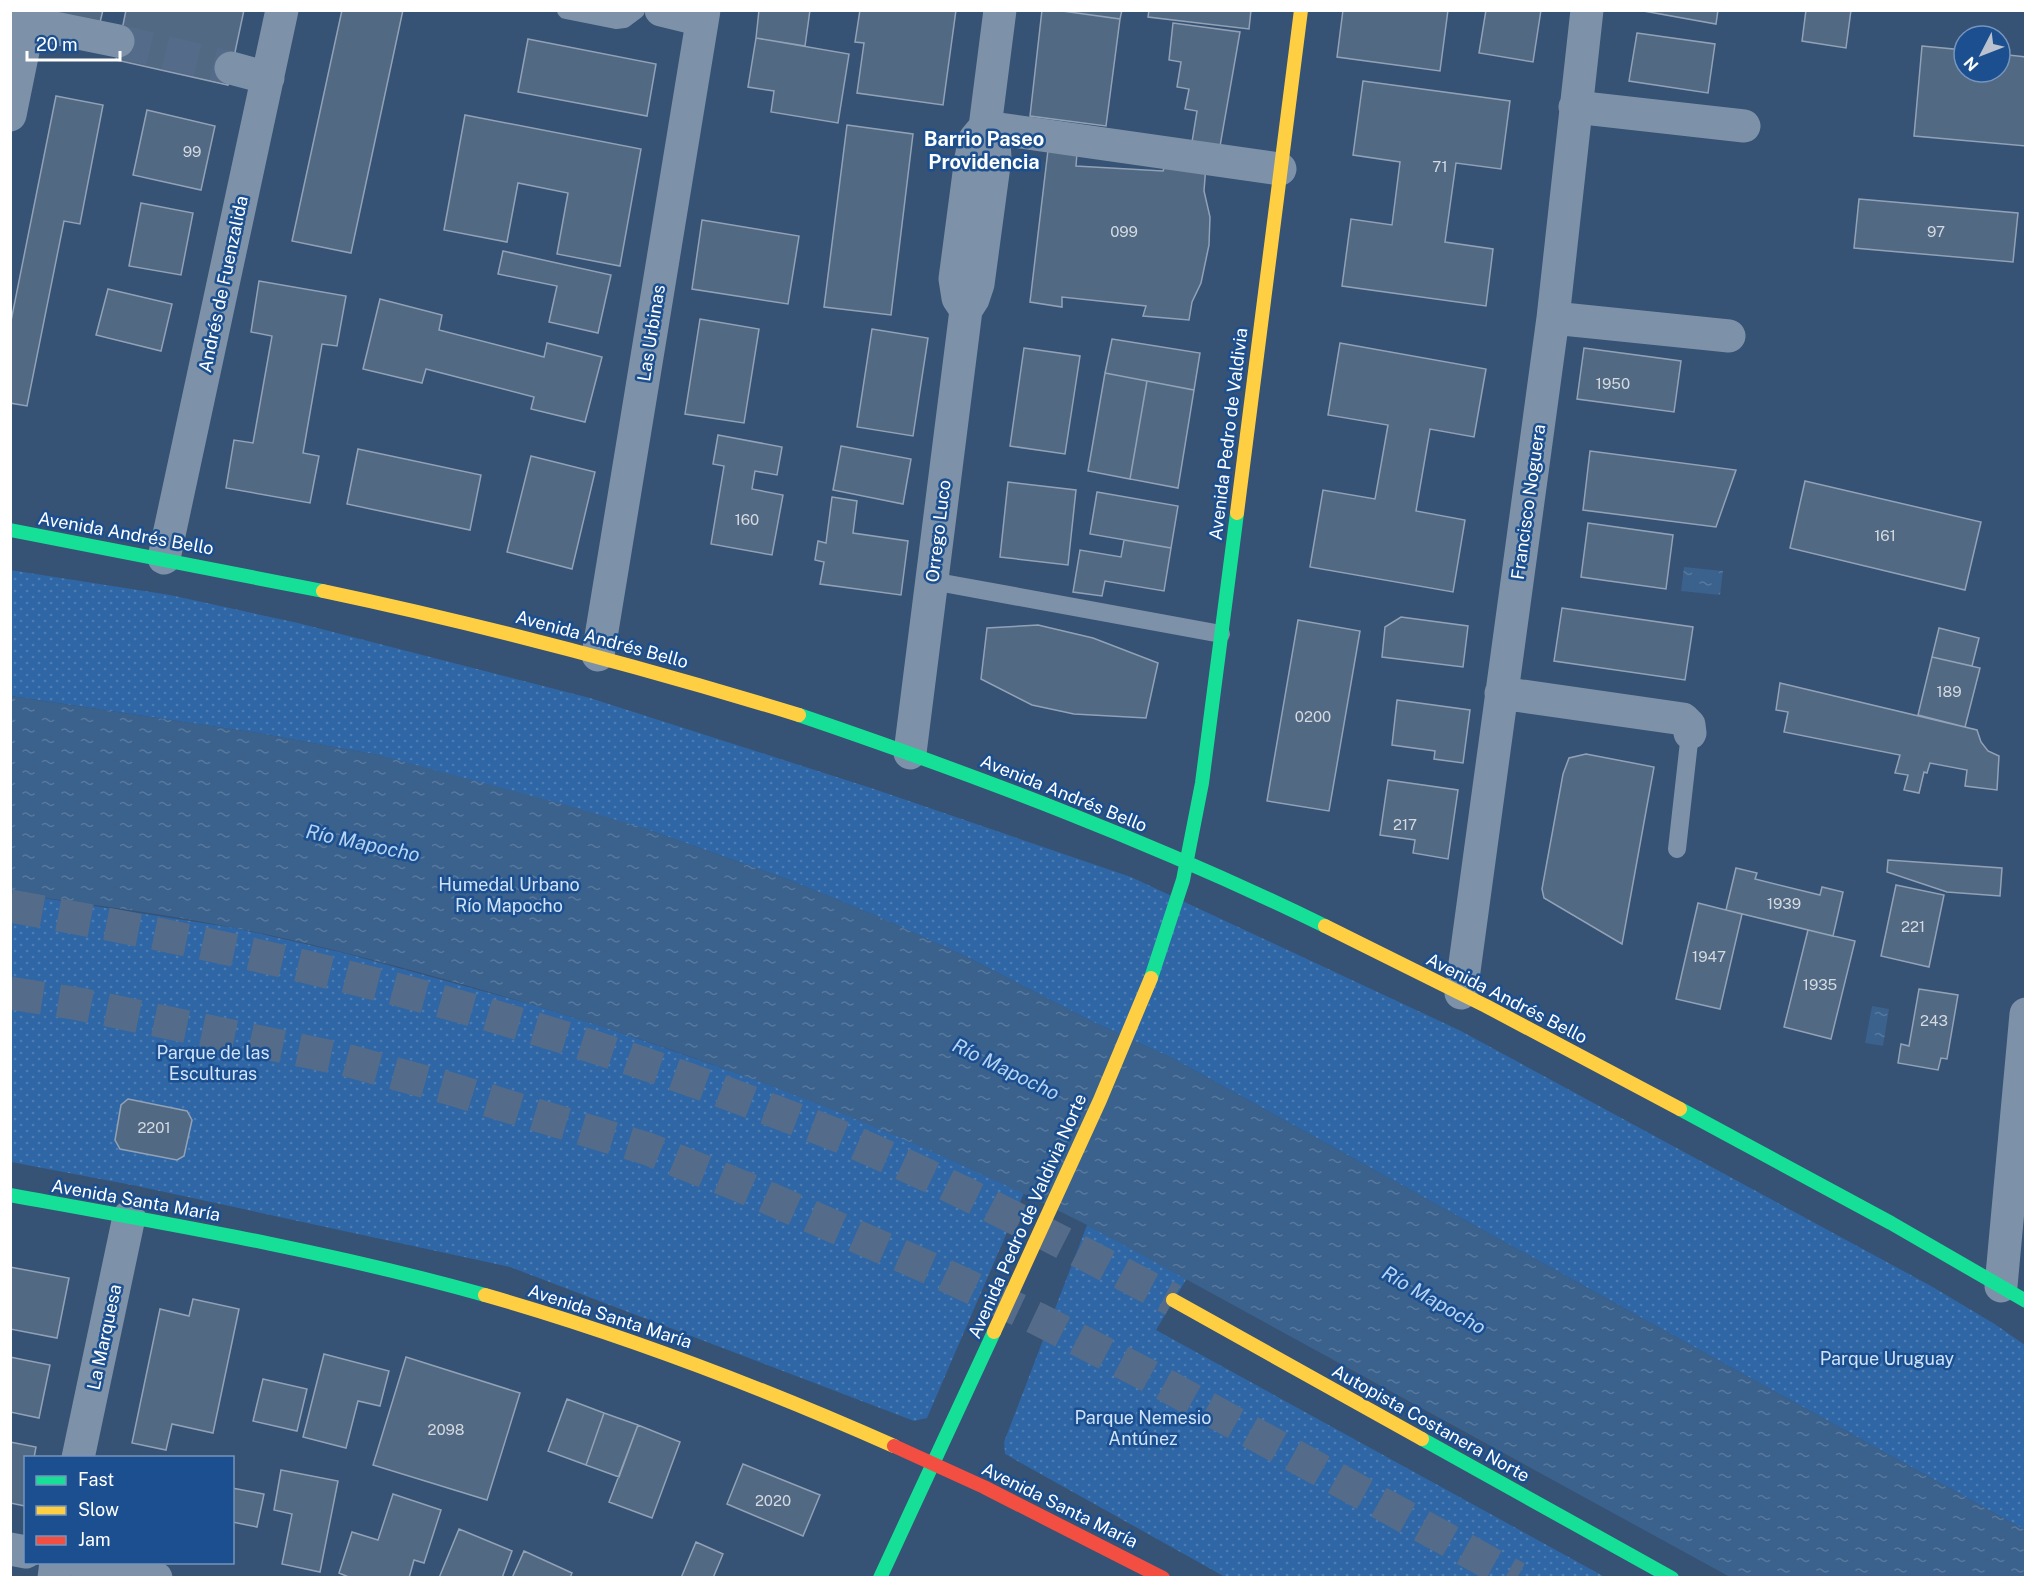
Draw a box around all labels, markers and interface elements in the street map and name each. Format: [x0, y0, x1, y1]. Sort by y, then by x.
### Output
scale bar [27, 24, 120, 62]
north arrow [1952, 24, 2012, 84]
text: 20 m [36, 34, 78, 55]
text: N [1960, 53, 1982, 75]
district label: Barrio Paseo Providencia [924, 127, 1044, 174]
house number: 99 [183, 143, 201, 160]
house number: 71 [1432, 158, 1448, 175]
street label: Andrés de Fuenzalida [194, 194, 252, 374]
house number: 099 [1110, 223, 1138, 240]
house number: 97 [1927, 223, 1945, 240]
street label: Las Urbinas [633, 283, 669, 383]
street label: Avenida Pedro de Valdivia [1205, 327, 1251, 541]
house number: 1950 [1596, 375, 1630, 392]
street label: Francisco Noguera [1507, 423, 1549, 581]
street label: Orrego Luco [921, 478, 955, 584]
street label: Avenida Andrés Bello [37, 507, 215, 559]
house number: 160 [735, 511, 759, 528]
house number: 161 [1874, 527, 1896, 544]
street label: Avenida Andrés Bello [513, 606, 691, 672]
house number: 189 [1936, 683, 1962, 700]
house number: 0200 [1295, 708, 1331, 725]
street label: Avenida Andrés Bello [978, 750, 1150, 836]
house number: 217 [1393, 816, 1417, 833]
water label: Río Mapocho [304, 819, 422, 867]
park label: Humedal Urbano Río Mapocho [438, 874, 580, 916]
house number: 1939 [1767, 895, 1801, 912]
house number: 221 [1901, 918, 1925, 935]
street label: Avenida Andrés Bello [1423, 948, 1591, 1048]
house number: 1947 [1692, 948, 1726, 965]
house number: 1935 [1803, 976, 1837, 993]
house number: 243 [1920, 1012, 1948, 1029]
water label: Río Mapocho [949, 1033, 1063, 1105]
park label: Parque de las Esculturas [156, 1042, 270, 1084]
street label: Avenida Pedro de Valdivia Norte [963, 1090, 1091, 1342]
house number: 2201 [137, 1119, 171, 1136]
street label: Avenida Santa María [50, 1175, 222, 1225]
water label: Río Mapocho [1378, 1261, 1490, 1339]
street label: Avenida Santa María [525, 1280, 695, 1352]
street label: La Marquesa [83, 1282, 125, 1392]
park label: Parque Uruguay [1820, 1348, 1955, 1369]
street label: Autopista Costanera Norte [1329, 1360, 1533, 1486]
park label: Parque Nemesio Antúnez [1075, 1407, 1211, 1449]
house number: 2098 [427, 1421, 465, 1438]
legend [24, 1456, 234, 1564]
street label: Avenida Santa María [979, 1458, 1141, 1552]
text: Fast [78, 1469, 114, 1490]
house number: 2020 [755, 1492, 791, 1509]
text: Slow [78, 1499, 119, 1520]
text: Jam [78, 1529, 111, 1550]

